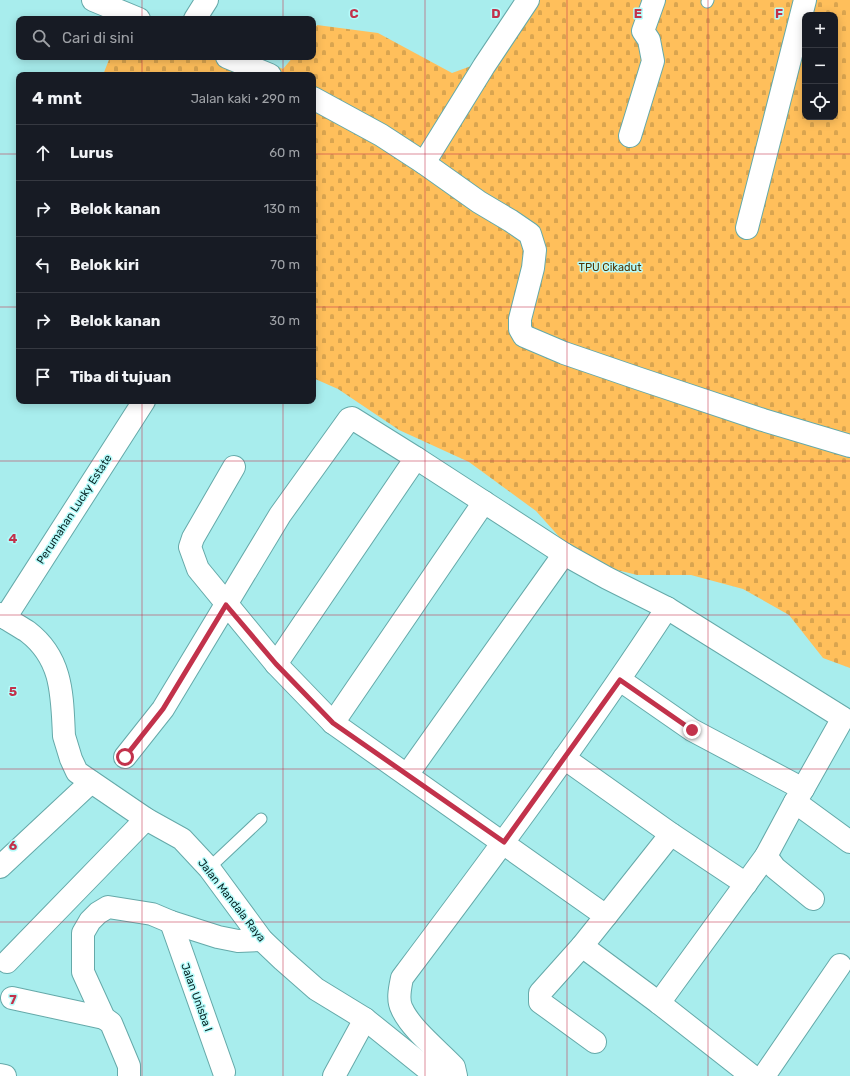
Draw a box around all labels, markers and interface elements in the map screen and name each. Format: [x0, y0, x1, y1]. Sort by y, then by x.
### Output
text: C [349, 6, 359, 21]
text: D [491, 6, 501, 21]
text: E [634, 6, 642, 21]
text: F [775, 6, 783, 21]
map controls [802, 12, 838, 120]
button: + [802, 12, 838, 48]
search box [16, 16, 316, 60]
icon: search [30, 27, 52, 49]
text: Cari di sini [62, 29, 134, 47]
button: − [802, 48, 838, 84]
button: locate [802, 84, 838, 120]
text: 4 mnt [32, 88, 82, 108]
text: Jalan kaki · 290 m [191, 91, 300, 106]
icon: ahead [32, 142, 54, 164]
text: Lurus [70, 144, 113, 162]
text: 60 m [269, 145, 300, 160]
icon: right [32, 198, 54, 220]
text: Belok kanan [70, 200, 160, 218]
text: 130 m [264, 201, 300, 216]
icon: left [32, 254, 54, 276]
text: Belok kiri [70, 256, 139, 274]
text: 70 m [270, 257, 300, 272]
park label: TPU Cikadut [579, 261, 642, 274]
icon: right [32, 310, 54, 332]
text: Belok kanan [70, 312, 160, 330]
text: 30 m [269, 313, 300, 328]
icon: arrive [32, 366, 54, 388]
text: Tiba di tujuan [70, 368, 171, 386]
street label: Perumahan Lucky Estate [34, 452, 115, 566]
text: 4 [9, 531, 18, 546]
text: 5 [9, 684, 17, 699]
route end [683, 721, 701, 739]
route start [116, 748, 134, 766]
text: 6 [9, 838, 18, 853]
street label: Jalan Mandala Raya [195, 856, 268, 944]
street label: Jalan Unisba I [178, 961, 215, 1033]
text: 7 [9, 992, 17, 1007]

